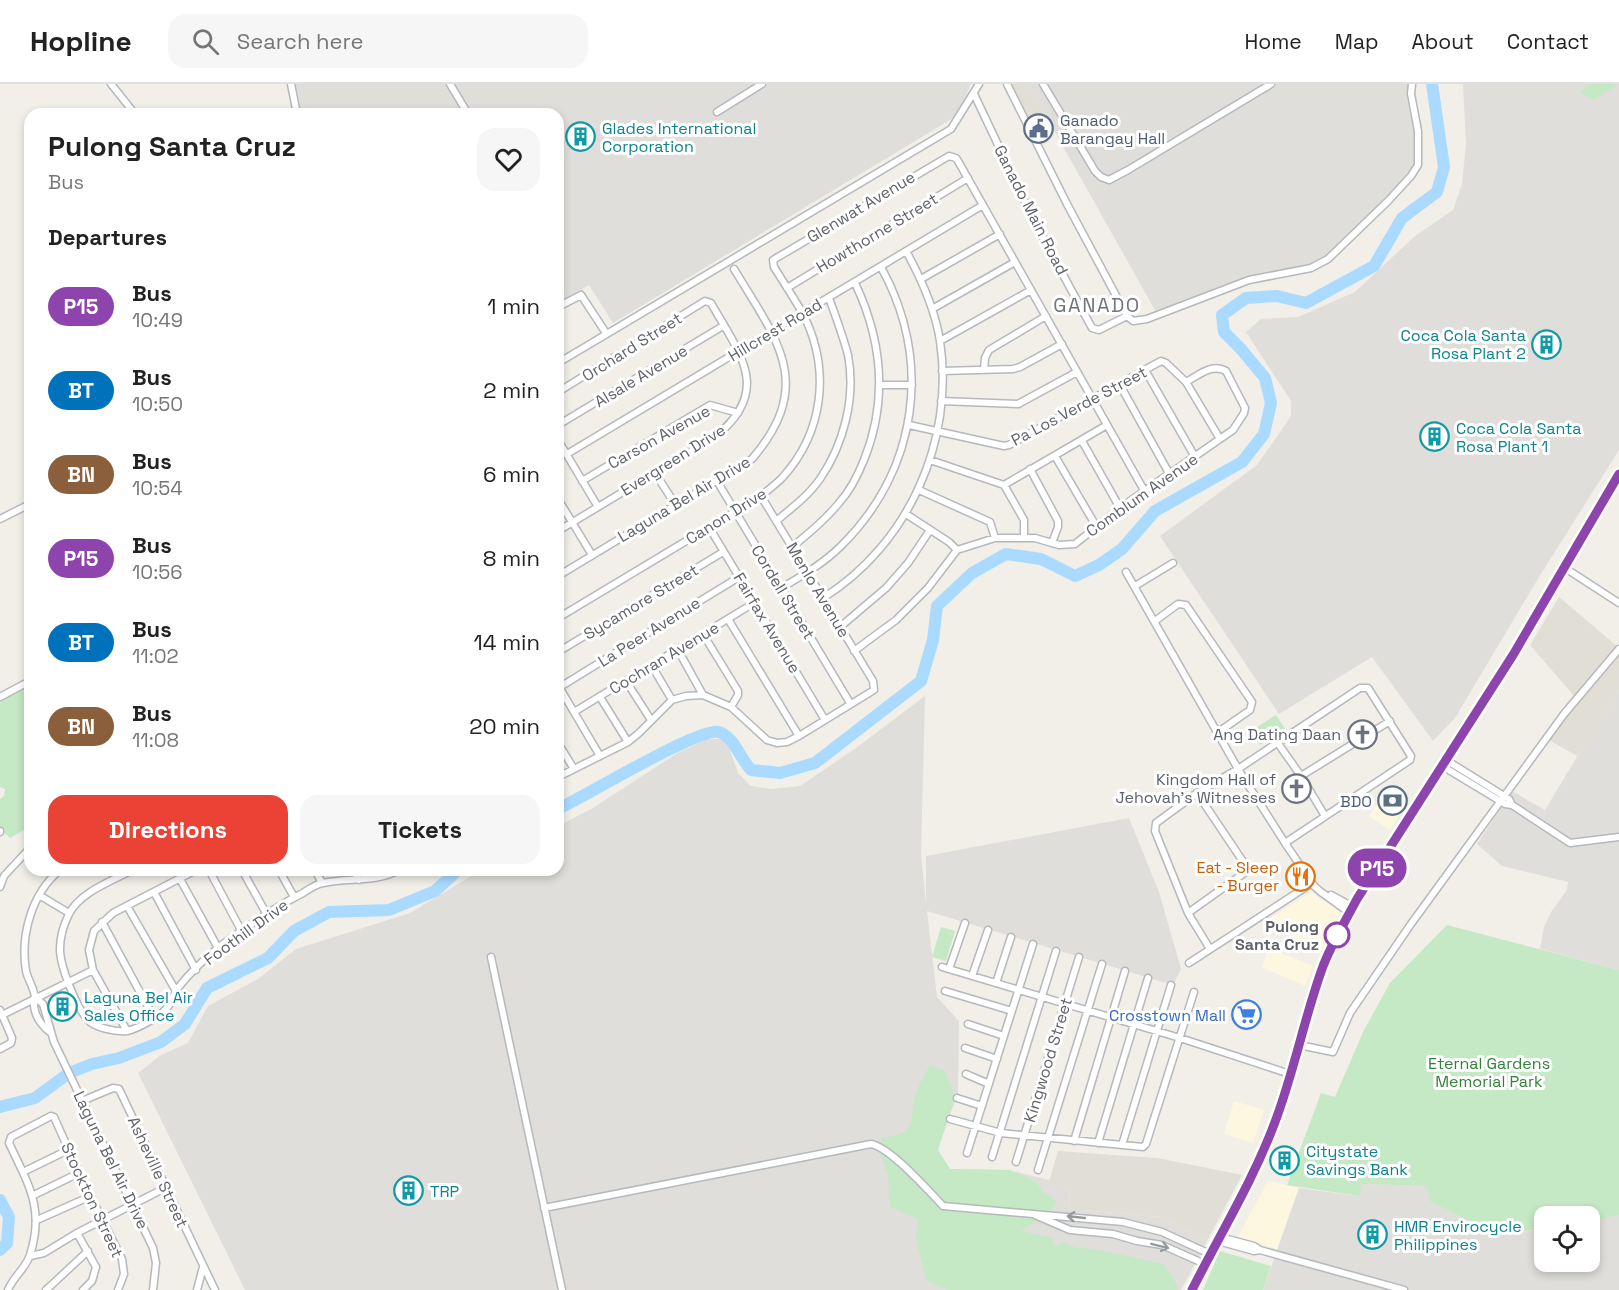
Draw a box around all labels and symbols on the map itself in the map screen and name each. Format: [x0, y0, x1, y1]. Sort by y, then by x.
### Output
place label: Ganado Barangay Hall [1060, 110, 1165, 149]
public building icon: Ganado Barangay Hall [1023, 113, 1055, 145]
place label: Glades International Corporation [602, 118, 756, 157]
building icon: Glades International Corporation [565, 121, 597, 153]
street label: Ganado Main Road [989, 142, 1073, 278]
street label: Glenwat Avenue [803, 166, 919, 248]
street label: Howthorne Street [812, 188, 942, 278]
district label: GANADO [1053, 292, 1141, 318]
street label: Hillcrest Road [724, 294, 826, 366]
street label: Orchard Street [578, 308, 686, 386]
place label: Coca Cola Santa Rosa Plant 2 [1400, 325, 1526, 364]
building icon: Coca Cola Santa Rosa Plant 2 [1531, 328, 1563, 360]
street label: Alsale Avenue [590, 340, 692, 412]
street label: Pa Los Verde Street [1007, 361, 1151, 451]
street label: Carson Avenue [604, 400, 714, 474]
place label: Coca Cola Santa Rosa Plant 1 [1456, 418, 1582, 457]
street label: Evergreen Drive [617, 419, 729, 501]
building icon: Coca Cola Santa Rosa Plant 1 [1419, 421, 1451, 453]
street label: Comblum Avenue [1082, 449, 1202, 541]
street label: Laguna Bel Air Drive [614, 451, 754, 547]
street label: Canon Drive [682, 483, 770, 549]
street label: Menlo Avenue [781, 539, 855, 641]
street label: Cordell Street [747, 541, 819, 643]
street label: Sycamore Street [580, 559, 702, 645]
street label: Fairfax Avenue [729, 569, 805, 677]
street label: La Peer Avenue [594, 592, 704, 672]
street label: Cochran Avenue [605, 617, 723, 699]
church icon: Ang Dating Daan [1346, 718, 1378, 750]
place label: Ang Dating Daan [1213, 724, 1341, 745]
place label: Kingdom Hall of Jehovah's Witnesses [1115, 769, 1276, 808]
church icon: Kingdom Hall of Jehovah's Witnesses [1281, 772, 1313, 804]
bank icon: BDO [1377, 785, 1409, 817]
place label: BDO [1340, 791, 1372, 812]
line badge: P15 [1342, 848, 1412, 888]
place label: Eat - Sleep - Burger [1196, 857, 1279, 896]
restaurant icon: Eat - Sleep - Burger [1284, 860, 1316, 892]
street label: Foothill Drive [200, 894, 292, 970]
place label: Pulong Santa Cruz [1235, 916, 1319, 955]
marker: Pulong Santa Cruz [1324, 922, 1350, 948]
place label: Laguna Bel Air Sales Office [84, 987, 193, 1026]
building icon: Laguna Bel Air Sales Office [47, 990, 79, 1022]
street label: Kingwood Street [1019, 995, 1077, 1125]
supermarket icon: Crosstown Mall [1231, 999, 1263, 1031]
place label: Crosstown Mall [1109, 1005, 1226, 1026]
park label: Eternal Gardens Memorial Park [1428, 1053, 1550, 1092]
street label: Laguna Bel Air Drive [68, 1087, 154, 1233]
street label: Asheville Street [123, 1113, 193, 1231]
street label: Stockton Street [56, 1139, 128, 1261]
place label: Citystate Savings Bank [1306, 1141, 1408, 1180]
building icon: Citystate Savings Bank [1269, 1144, 1301, 1176]
building icon: TRP [393, 1175, 425, 1207]
place label: TRP [430, 1181, 460, 1202]
one-way arrow [1067, 1211, 1087, 1222]
place label: HMR Envirocycle Philippines [1394, 1216, 1522, 1255]
building icon: HMR Envirocycle Philippines [1357, 1219, 1389, 1251]
one-way arrow [1150, 1240, 1169, 1252]

